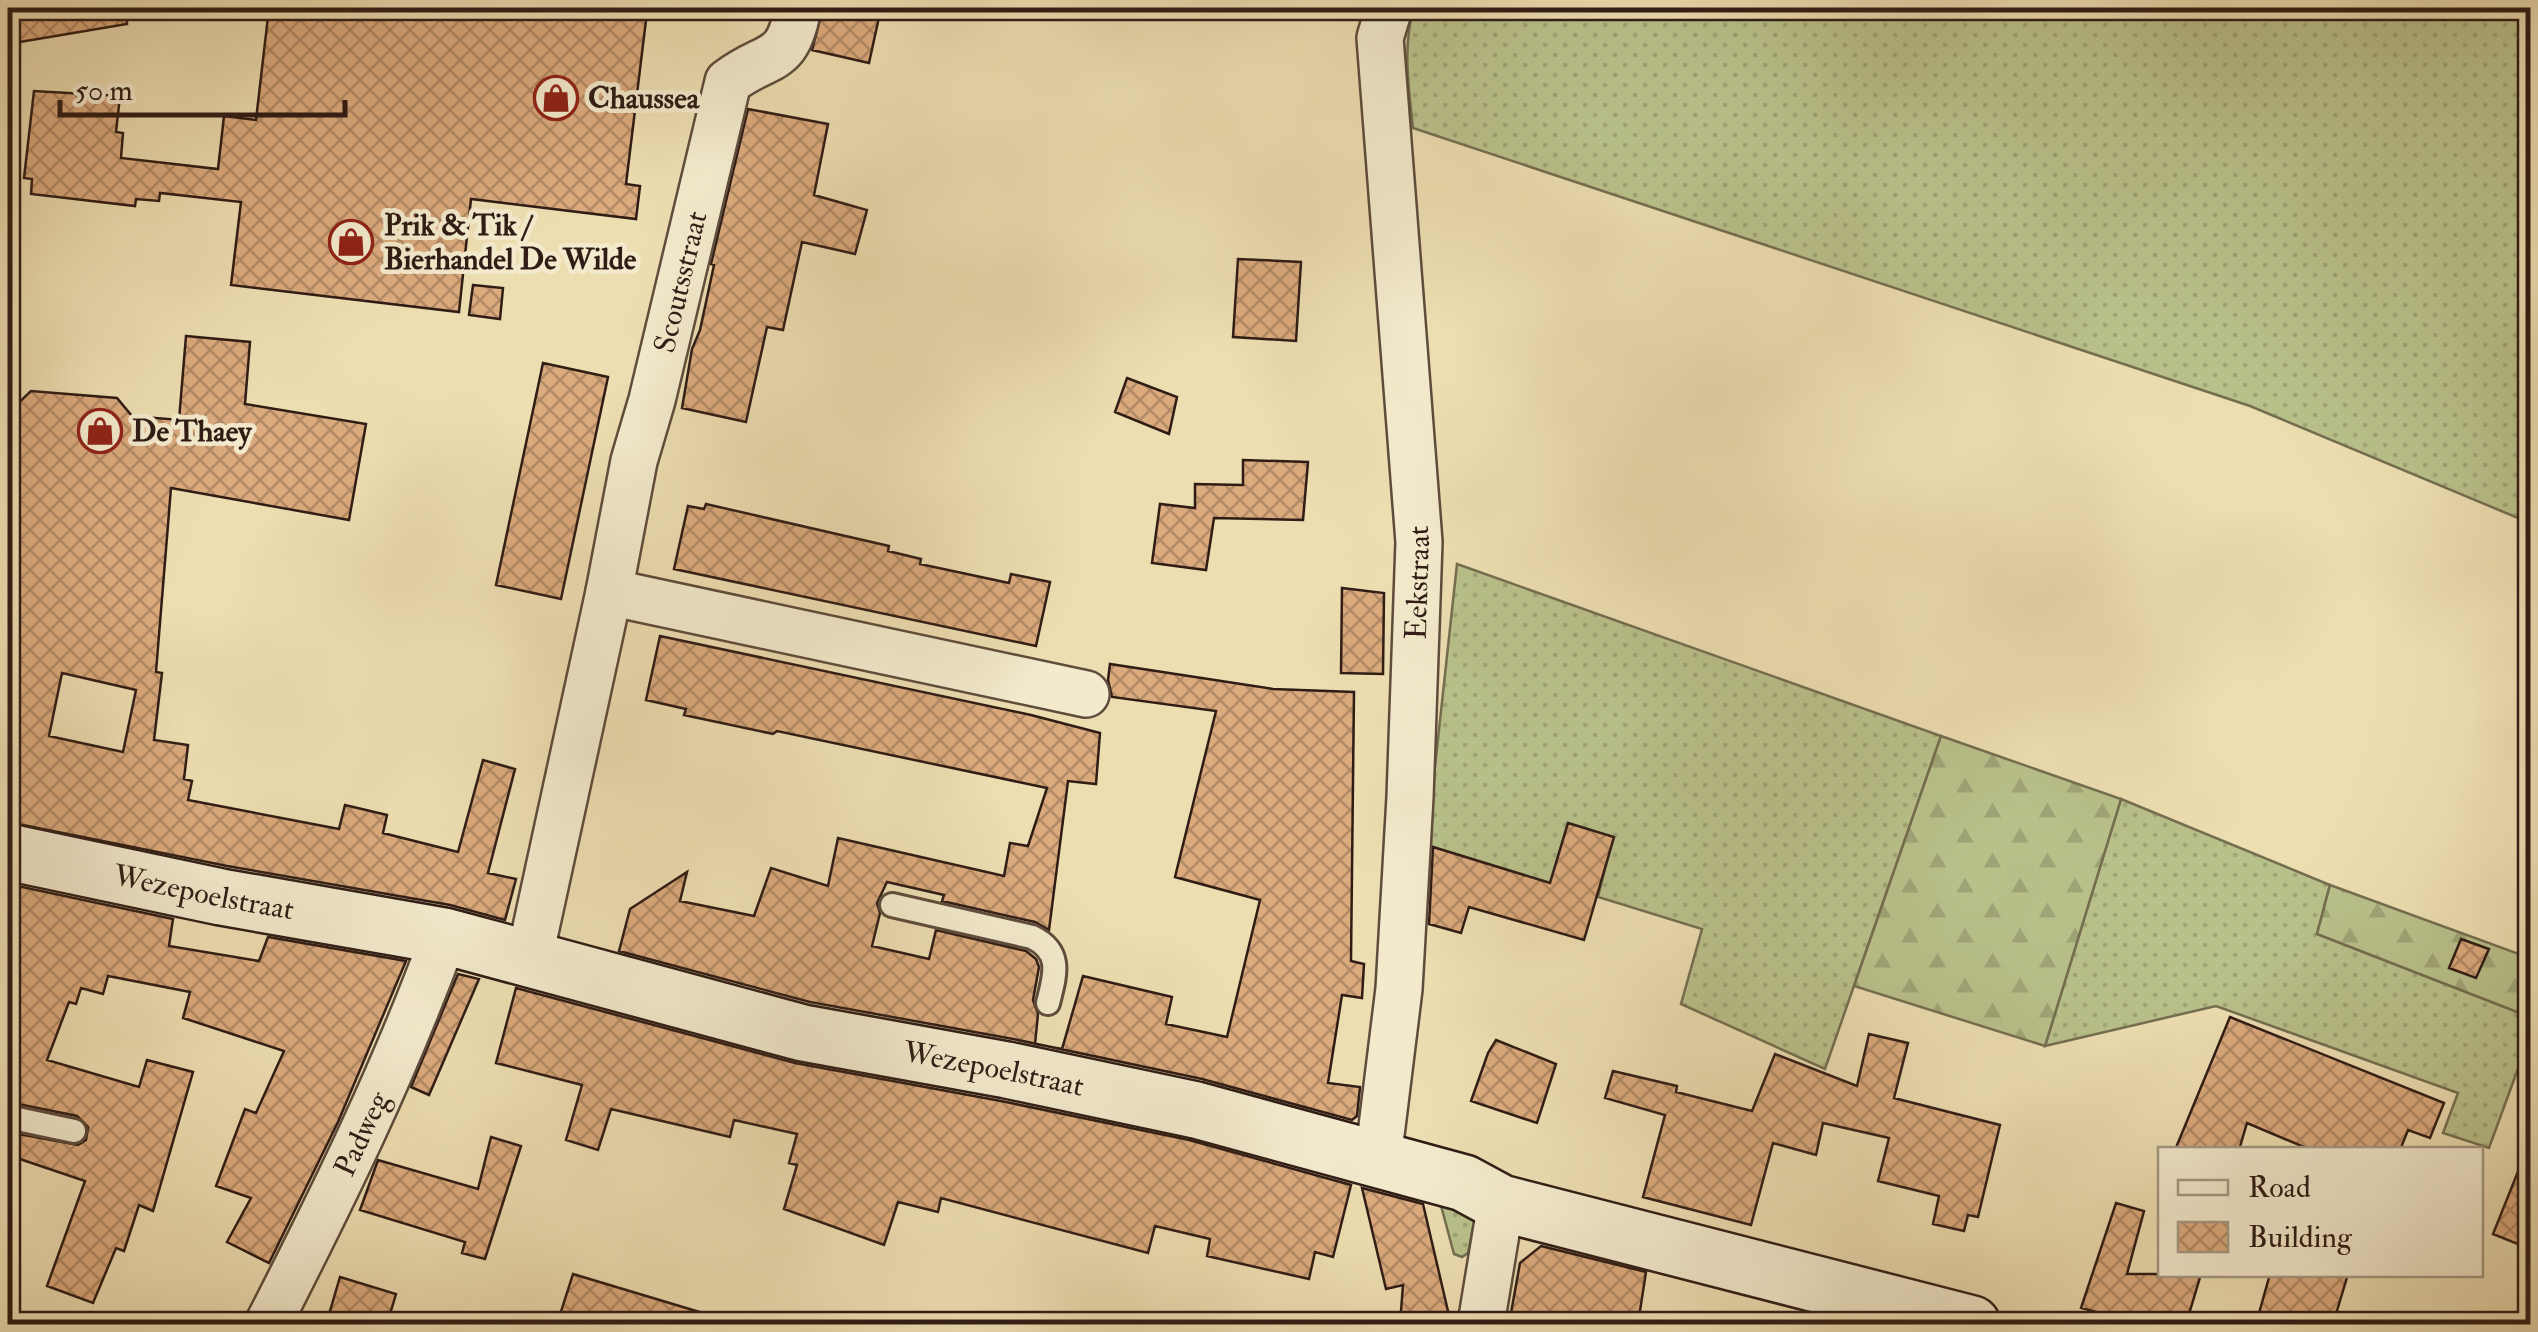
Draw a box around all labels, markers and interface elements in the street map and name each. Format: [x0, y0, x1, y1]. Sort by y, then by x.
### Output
scale bar [60, 55, 345, 117]
text: 50 m [75, 72, 133, 109]
shop icon: Chaussea [533, 75, 579, 121]
place label: Chaussea [588, 80, 701, 117]
place label: Prik & Tik / Bierhandel De Wilde [384, 207, 637, 278]
street label: Scoutsstraat [646, 207, 716, 356]
shop icon: Prik & Tik / Bierhandel De Wilde [328, 219, 374, 265]
shop icon: De Thaey [77, 408, 123, 454]
place label: De Thaey [132, 413, 253, 450]
street label: Eekstraat [1398, 524, 1438, 640]
street label: Wezepoelstraat [109, 857, 297, 928]
street label: Wezepoelstraat [900, 1033, 1087, 1105]
street label: Padweg [326, 1085, 398, 1182]
legend [2158, 1147, 2483, 1277]
text: Road [2248, 1169, 2311, 1206]
text: Building [2248, 1219, 2353, 1256]

